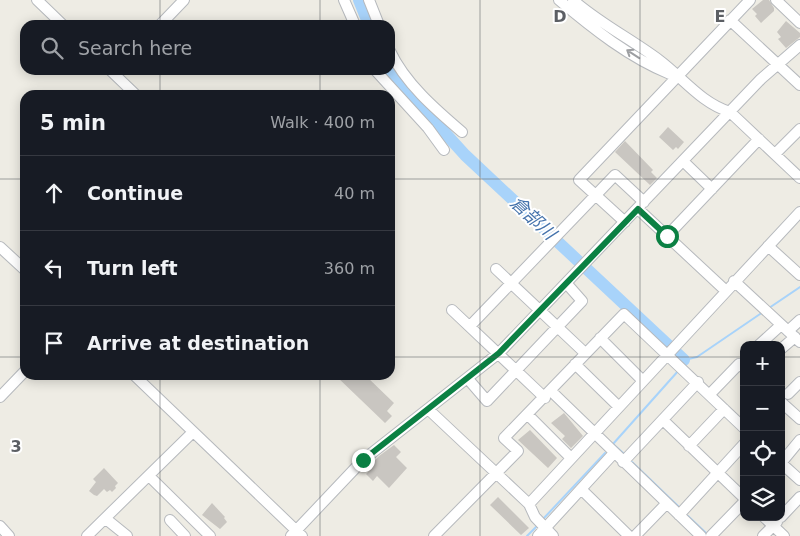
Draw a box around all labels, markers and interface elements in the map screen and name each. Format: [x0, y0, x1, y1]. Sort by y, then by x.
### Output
text: D [553, 7, 567, 26]
text: E [715, 7, 725, 26]
search box [20, 20, 395, 75]
icon: search [38, 34, 66, 62]
text: Search here [78, 37, 192, 59]
one-way arrow [626, 49, 640, 59]
text: 5 min [40, 111, 106, 135]
text: Walk · 400 m [270, 113, 375, 132]
icon: ahead [40, 179, 68, 207]
text: Continue [87, 182, 183, 204]
text: 40 m [334, 184, 375, 203]
water label: 倉部川 [506, 192, 562, 245]
route start [656, 225, 679, 248]
icon: left [40, 254, 68, 282]
text: Turn left [87, 257, 178, 279]
text: 360 m [324, 259, 375, 278]
icon: arrive [40, 329, 68, 357]
text: Arrive at destination [87, 332, 309, 354]
map controls [740, 341, 785, 521]
button: + [740, 341, 785, 386]
button: − [740, 386, 785, 431]
button: locate [740, 431, 785, 476]
text: 3 [10, 437, 22, 456]
route end [352, 449, 375, 472]
button: layers [740, 476, 785, 521]

